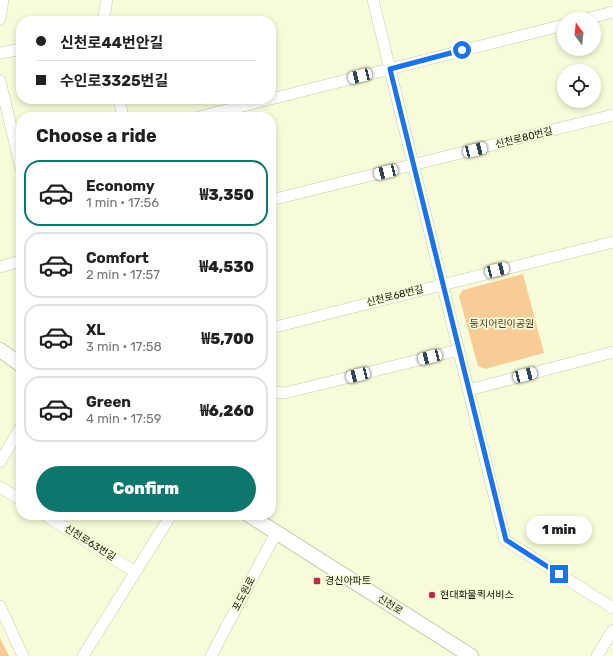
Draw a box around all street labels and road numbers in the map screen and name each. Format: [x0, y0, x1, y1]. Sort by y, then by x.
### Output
street label: 신천로80번길 [494, 125, 554, 151]
street label: 신천로68번길 [365, 283, 425, 309]
street label: 신천로63번길 [62, 523, 118, 563]
street label: 포도원로 [230, 575, 258, 613]
street label: 신천로 [375, 593, 405, 617]

